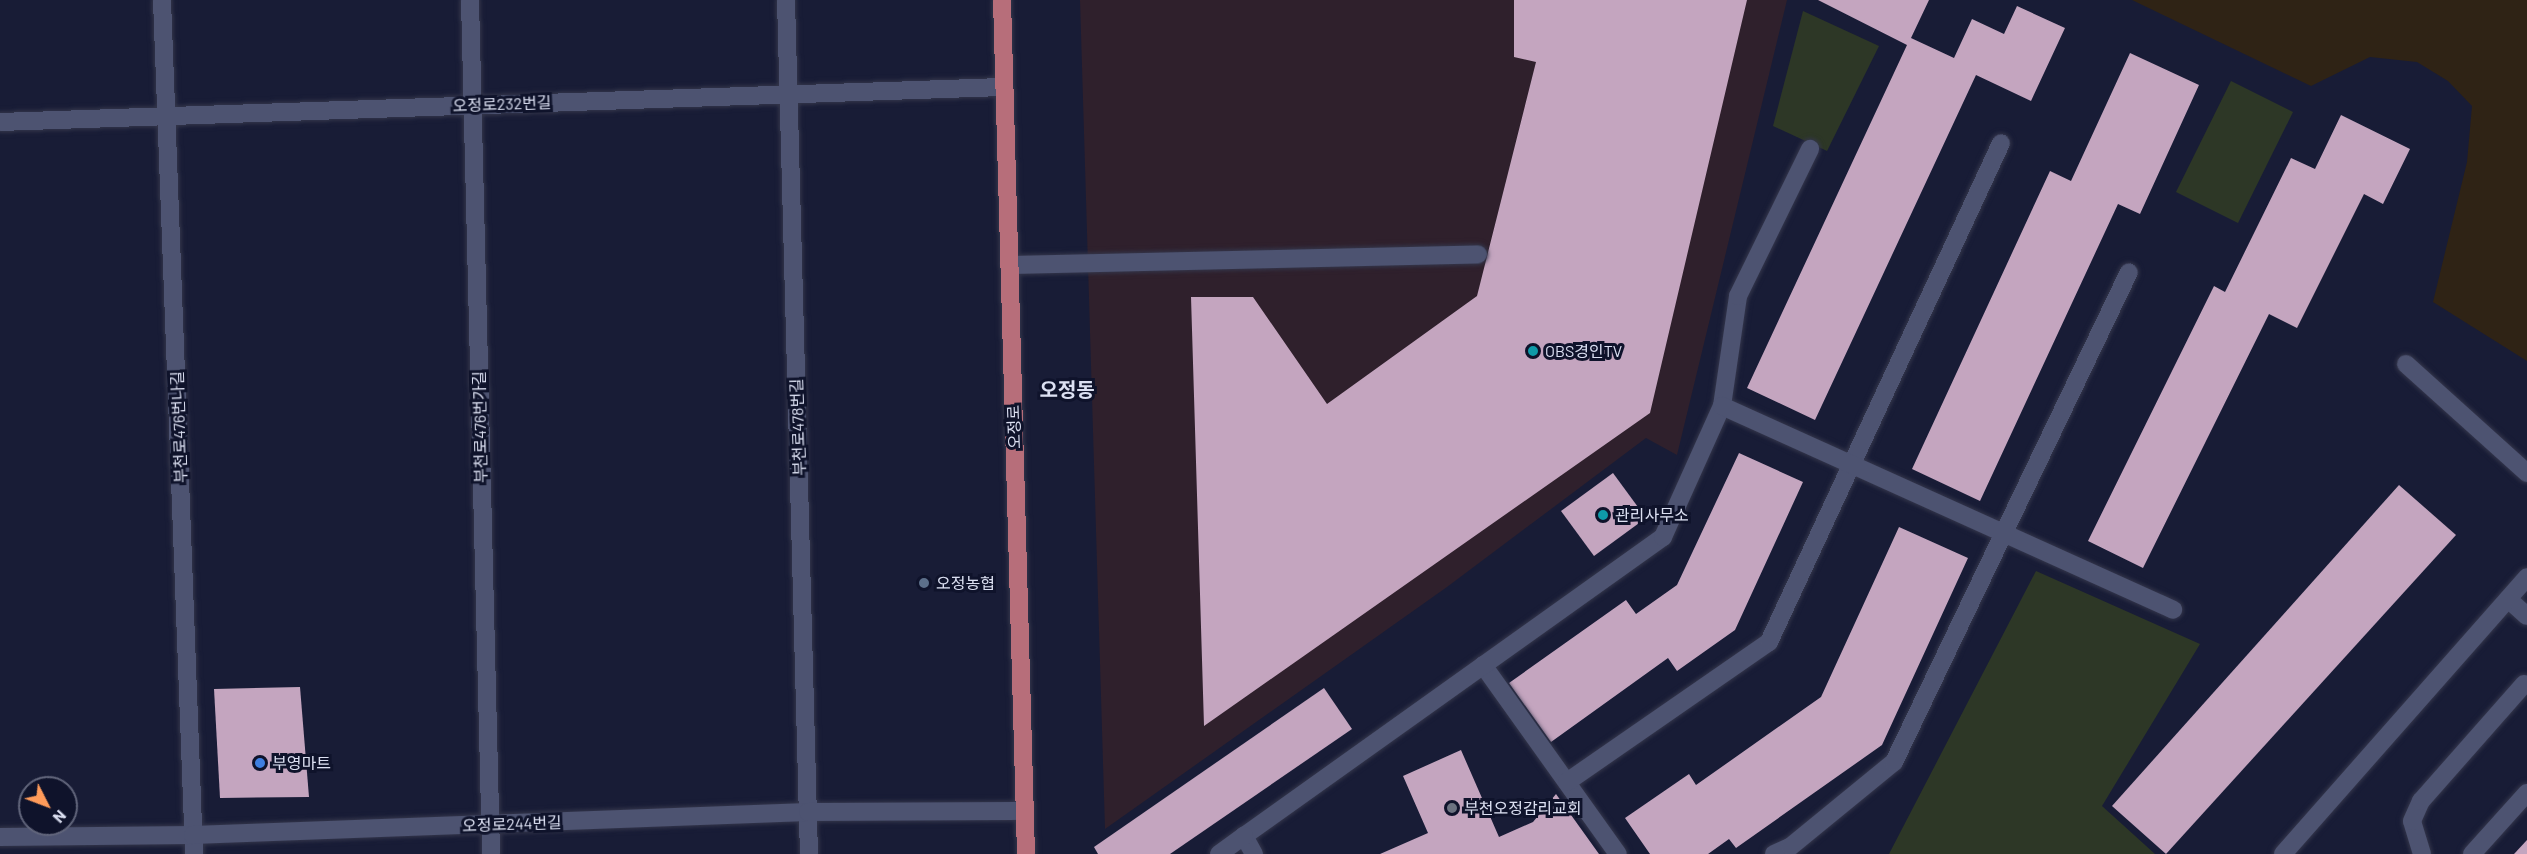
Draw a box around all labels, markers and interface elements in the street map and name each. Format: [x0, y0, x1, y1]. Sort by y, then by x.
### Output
street label: 오정로232번길 [452, 93, 552, 115]
place label: OBS경인TV [1545, 341, 1622, 361]
marker: OBS경인TV [1526, 344, 1540, 358]
street label: 부천로476번나길 [167, 370, 191, 484]
street label: 부천로476번가길 [469, 371, 491, 483]
district label: 오정동 [1039, 377, 1095, 401]
street label: 부천로478번길 [787, 378, 809, 476]
street label: 오정로 [1004, 405, 1024, 449]
place label: 관리사무소 [1615, 505, 1689, 525]
marker: 관리사무소 [1596, 508, 1610, 522]
place label: 오정농협 [936, 573, 995, 593]
marker: 오정농협 [917, 576, 931, 590]
place label: 부영마트 [272, 753, 331, 773]
marker: 부영마트 [253, 756, 267, 770]
north arrow [18, 776, 78, 836]
place label: 부천오정감리교회 [1464, 798, 1582, 818]
marker: 부천오정감리교회 [1445, 801, 1459, 815]
text: N [50, 807, 71, 827]
street label: 오정로244번길 [462, 813, 562, 835]

